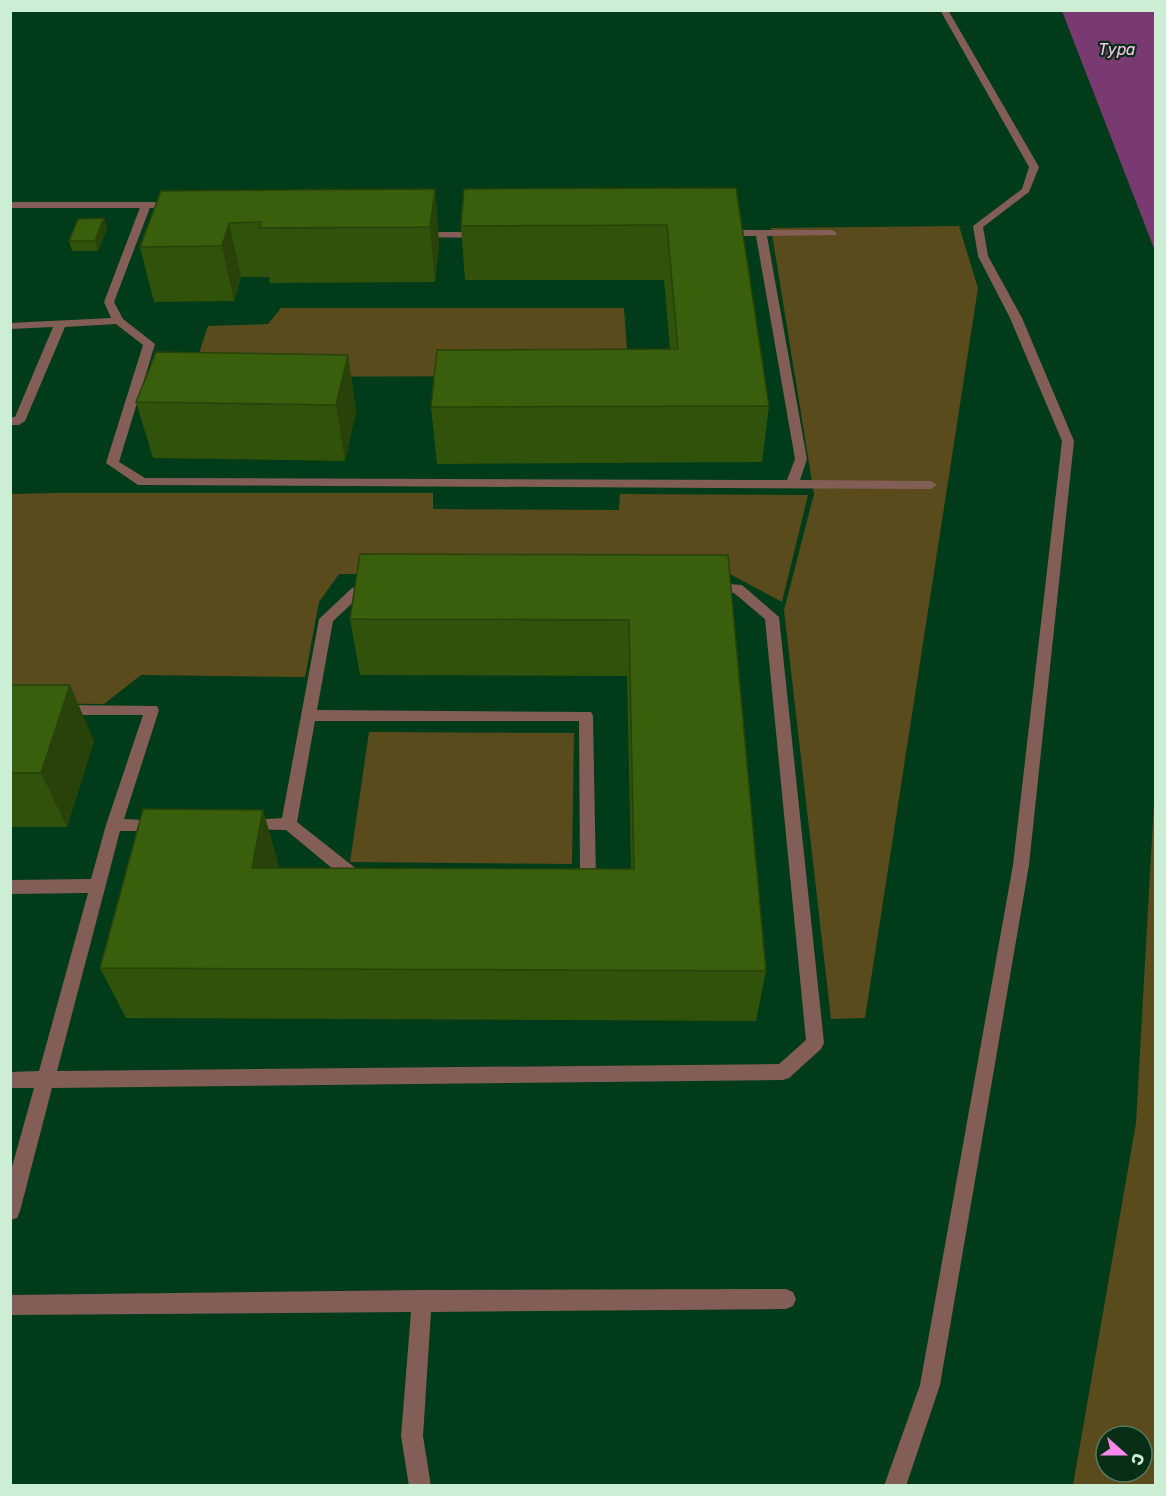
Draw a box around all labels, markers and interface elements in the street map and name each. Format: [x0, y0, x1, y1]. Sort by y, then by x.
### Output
water label: Тура [1099, 40, 1135, 59]
north arrow [1094, 1424, 1154, 1484]
text: С [1127, 1451, 1148, 1468]

